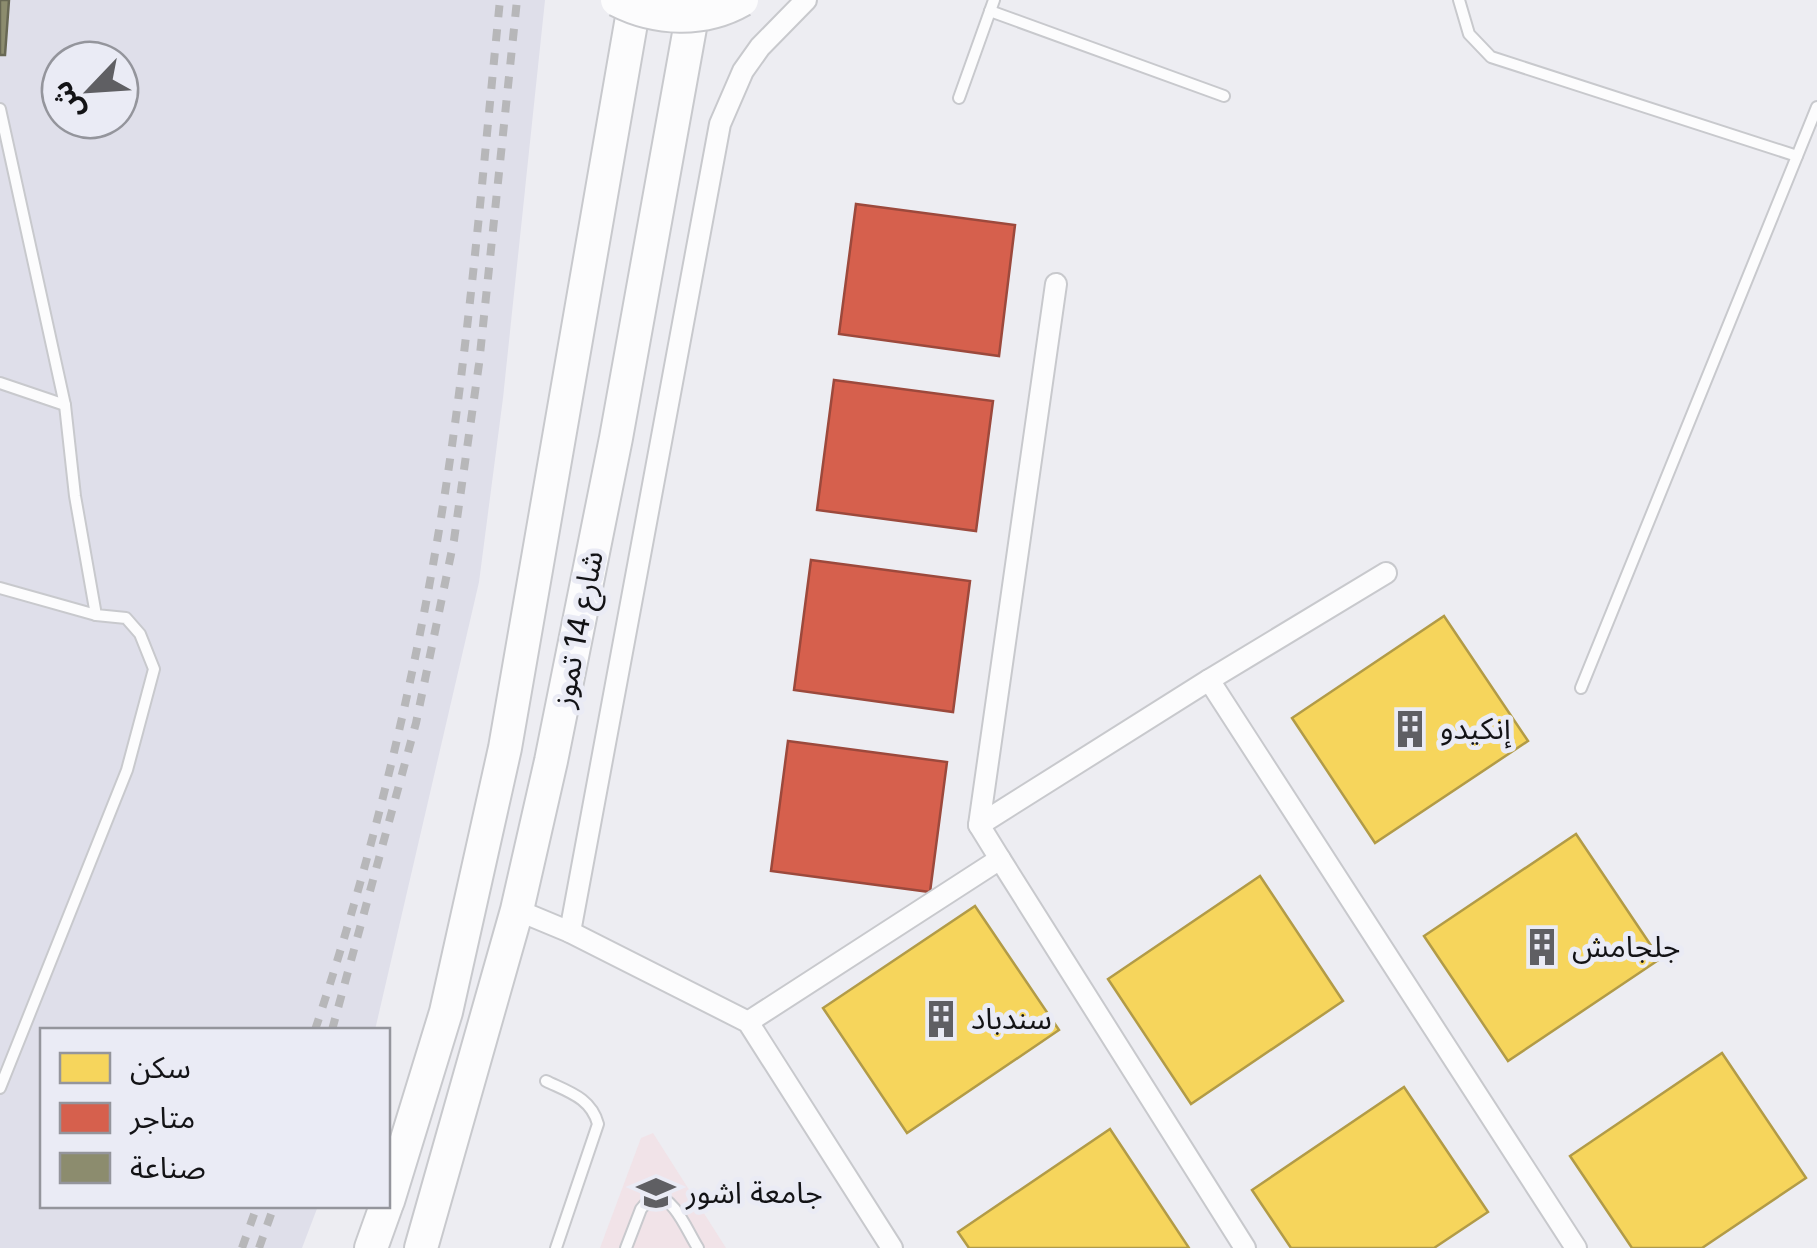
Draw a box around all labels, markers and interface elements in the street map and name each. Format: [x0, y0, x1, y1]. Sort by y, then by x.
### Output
north arrow [40, 40, 140, 140]
text: ش [44, 76, 91, 125]
street label: شارع 14 تموز [544, 548, 615, 712]
building icon: إنكيدو [1389, 708, 1431, 750]
place label: إنكيدو [1440, 710, 1512, 749]
building icon: جلجامش [1521, 926, 1563, 968]
place label: جلجامش [1572, 928, 1680, 964]
building icon: سندباد [920, 998, 962, 1040]
place label: سندباد [971, 1000, 1052, 1036]
legend [40, 1028, 390, 1208]
text: سكن [130, 1049, 191, 1085]
text: متاجر [129, 1099, 195, 1135]
text: صناعة [130, 1149, 206, 1185]
school or university icon: جامعة اشور [635, 1172, 677, 1214]
place label: جامعة اشور [685, 1174, 823, 1210]

